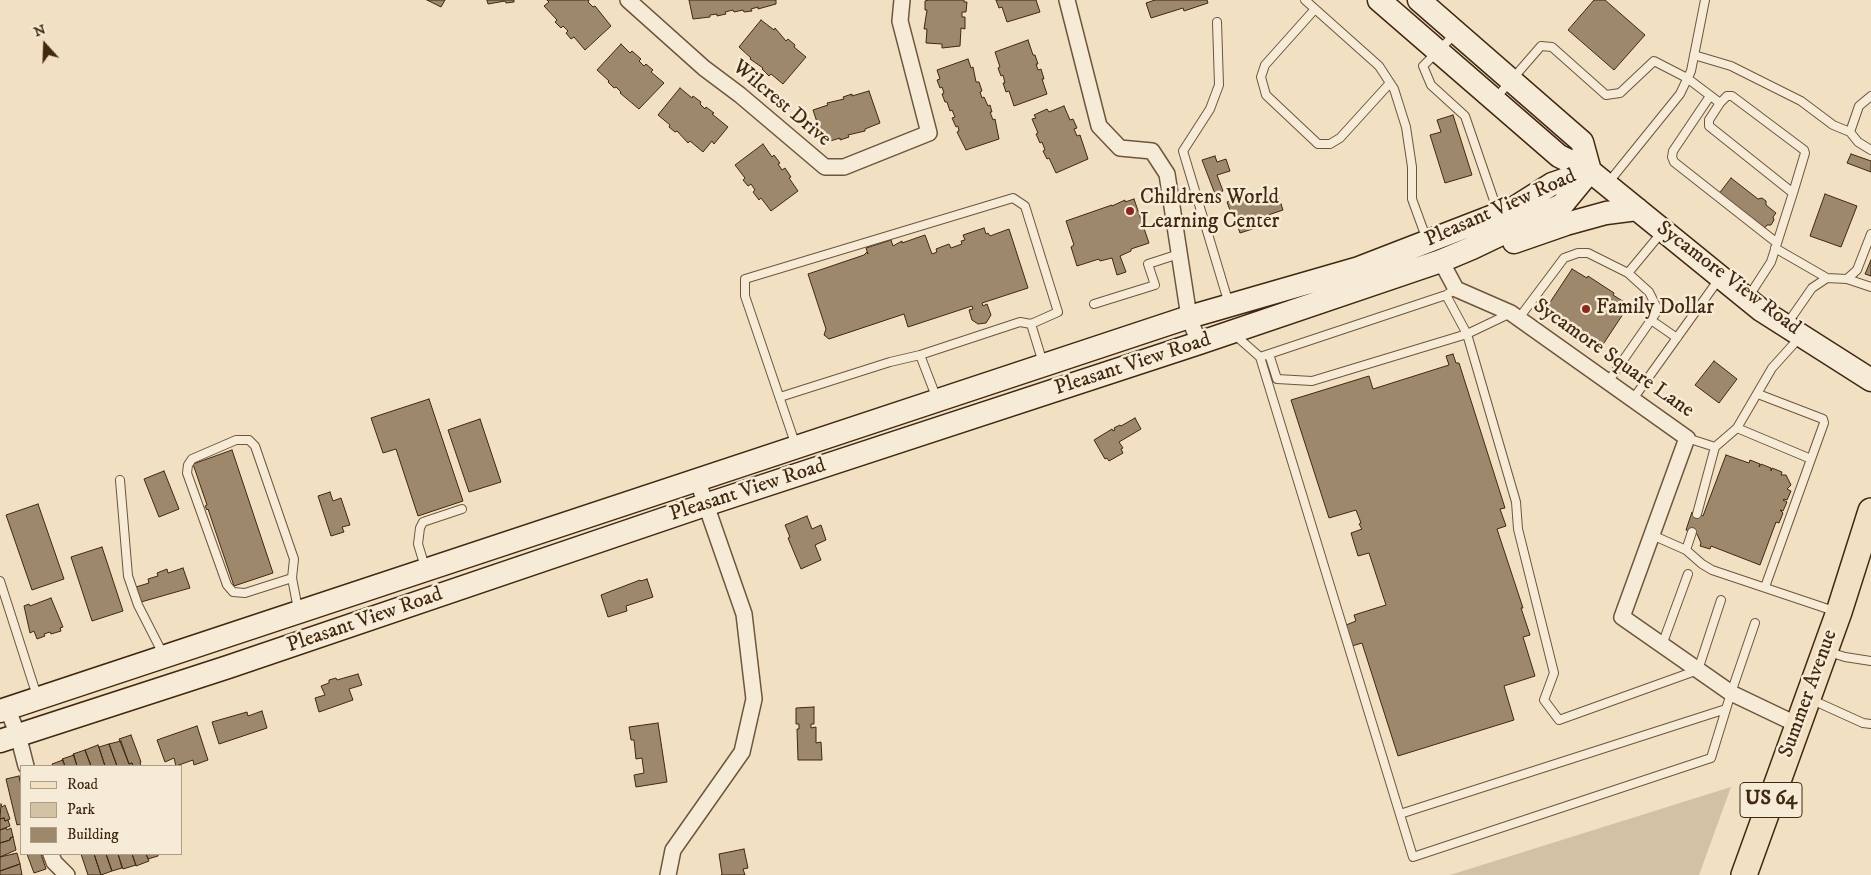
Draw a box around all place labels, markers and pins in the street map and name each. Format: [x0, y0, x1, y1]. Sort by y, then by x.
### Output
place label: Childrens World Learning Center [1140, 186, 1279, 236]
marker: Childrens World Learning Center [1124, 205, 1136, 217]
place label: Family Dollar [1596, 296, 1714, 322]
marker: Family Dollar [1580, 303, 1592, 315]

